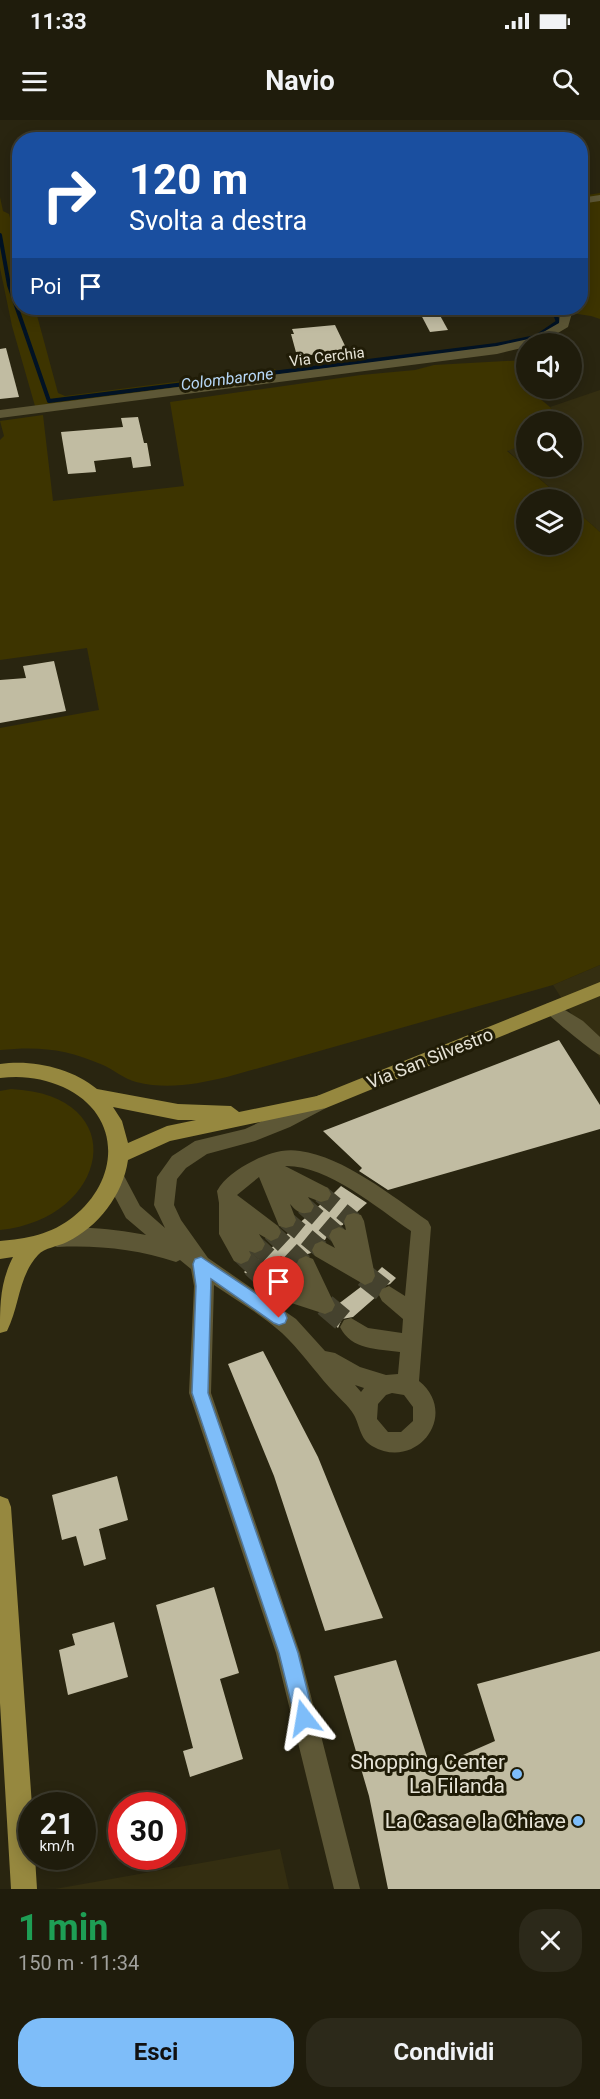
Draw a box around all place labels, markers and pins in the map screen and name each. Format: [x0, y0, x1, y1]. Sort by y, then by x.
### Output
pin [253, 1256, 304, 1318]
place label: Shopping Center La Filanda [350, 1750, 505, 1798]
marker: Shopping Center La Filanda [510, 1767, 524, 1781]
place label: La Casa e la Chiave [385, 1809, 566, 1833]
marker: La Casa e la Chiave [571, 1814, 585, 1828]

